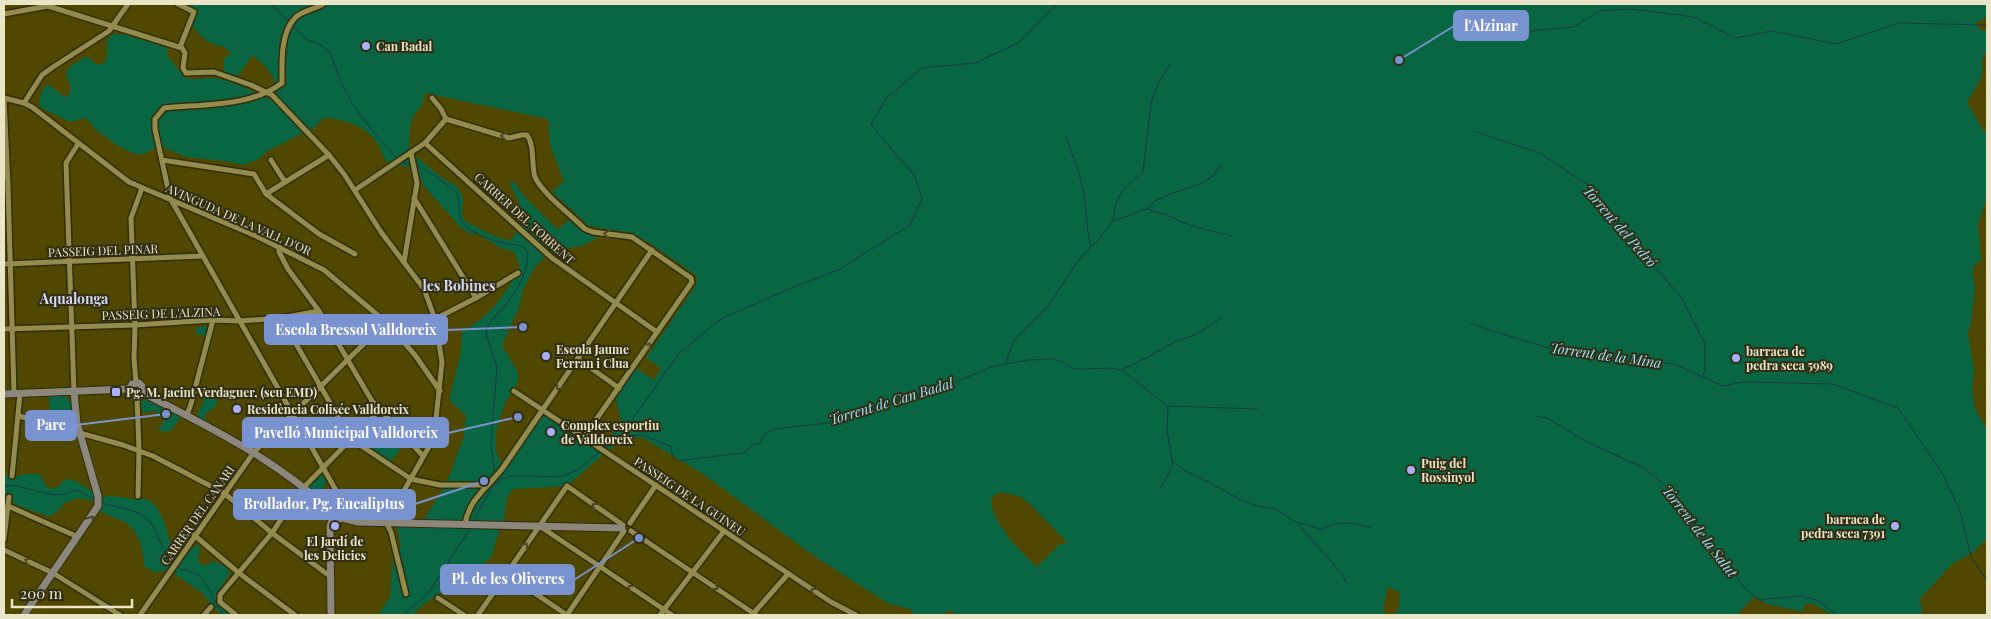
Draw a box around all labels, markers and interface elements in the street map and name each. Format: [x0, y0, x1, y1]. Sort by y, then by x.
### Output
callout: l'Alzinar [1454, 11, 1528, 40]
text: l'Alzinar [1464, 16, 1518, 35]
place label: Can Badal [376, 38, 433, 54]
marker: Can Badal [360, 40, 372, 52]
one-way arrow [500, 132, 509, 142]
street label: CARRER DEL TORRENT [471, 169, 579, 268]
street label: AVINGUDA DE LA VALL D'OR [163, 179, 314, 258]
water label: Torrent del Pedró [1579, 181, 1662, 272]
one-way arrow [603, 229, 611, 240]
street label: PASSEIG DEL PINAR [48, 240, 159, 260]
district label: les Bobines [422, 276, 496, 295]
district label: Aqualonga [39, 289, 109, 308]
street label: PASSEIG DE L'ALZINA [101, 303, 221, 323]
callout: Escola Bressol Valldoreix [265, 315, 447, 344]
text: Escola Bressol Valldoreix [275, 320, 437, 339]
water label: Torrent de la Mina [1549, 338, 1663, 372]
place label: Escola Jaume Ferran i Clua [556, 341, 629, 371]
one-way arrow [642, 342, 651, 352]
place label: barraca de pedra seca 5989 [1746, 343, 1833, 373]
marker: Escola Jaume Ferran i Clua [540, 350, 552, 362]
marker: barraca de pedra seca 5989 [1730, 352, 1742, 364]
water label: Torrent de Can Badal [827, 373, 956, 429]
one-way arrow [556, 381, 565, 391]
place label: Pg. M. Jacint Verdaguer, (seu EMD) [126, 384, 317, 400]
marker: Pg. M. Jacint Verdaguer, (seu EMD) [110, 386, 122, 398]
place label: Residència Colisée Valldoreix [247, 401, 409, 417]
marker: Residència Colisée Valldoreix [231, 403, 243, 415]
callout: Parc [26, 411, 76, 440]
text: Parc [36, 415, 66, 434]
place label: Complex esportiu de Valldoreix [561, 417, 660, 447]
callout: Pavelló Municipal Valldoreix [243, 418, 448, 447]
text: Pavelló Municipal Valldoreix [254, 423, 438, 442]
marker: Complex esportiu de Valldoreix [545, 426, 557, 438]
street label: PASSEIG DE LA GUINEU [631, 453, 749, 539]
place label: Puig del Rossinyol [1421, 455, 1475, 485]
street label: CARRER DEL CANARI [157, 462, 237, 568]
marker: Puig del Rossinyol [1405, 464, 1417, 476]
water label: Torrent de la Salut [1658, 481, 1743, 582]
callout: Brollador, Pg. Eucaliptus [234, 490, 415, 519]
text: Brollador, Pg. Eucaliptus [243, 494, 405, 513]
one-way arrow [591, 503, 601, 512]
place label: barraca de pedra seca 7391 [1801, 511, 1885, 541]
one-way arrow [85, 515, 94, 525]
marker: El Jardí de les Delicies [329, 520, 341, 532]
marker: barraca de pedra seca 7391 [1889, 520, 1901, 532]
place label: El Jardí de les Delicies [304, 533, 367, 563]
one-way arrow [519, 542, 528, 552]
one-way arrow [25, 558, 34, 568]
callout: Pl. de les Oliveres [441, 565, 574, 594]
text: Pl. de les Oliveres [451, 569, 565, 588]
scale bar [12, 576, 132, 608]
one-way arrow [709, 581, 719, 590]
text: 200 m [20, 583, 63, 603]
one-way arrow [627, 585, 637, 594]
one-way arrow [810, 587, 819, 597]

